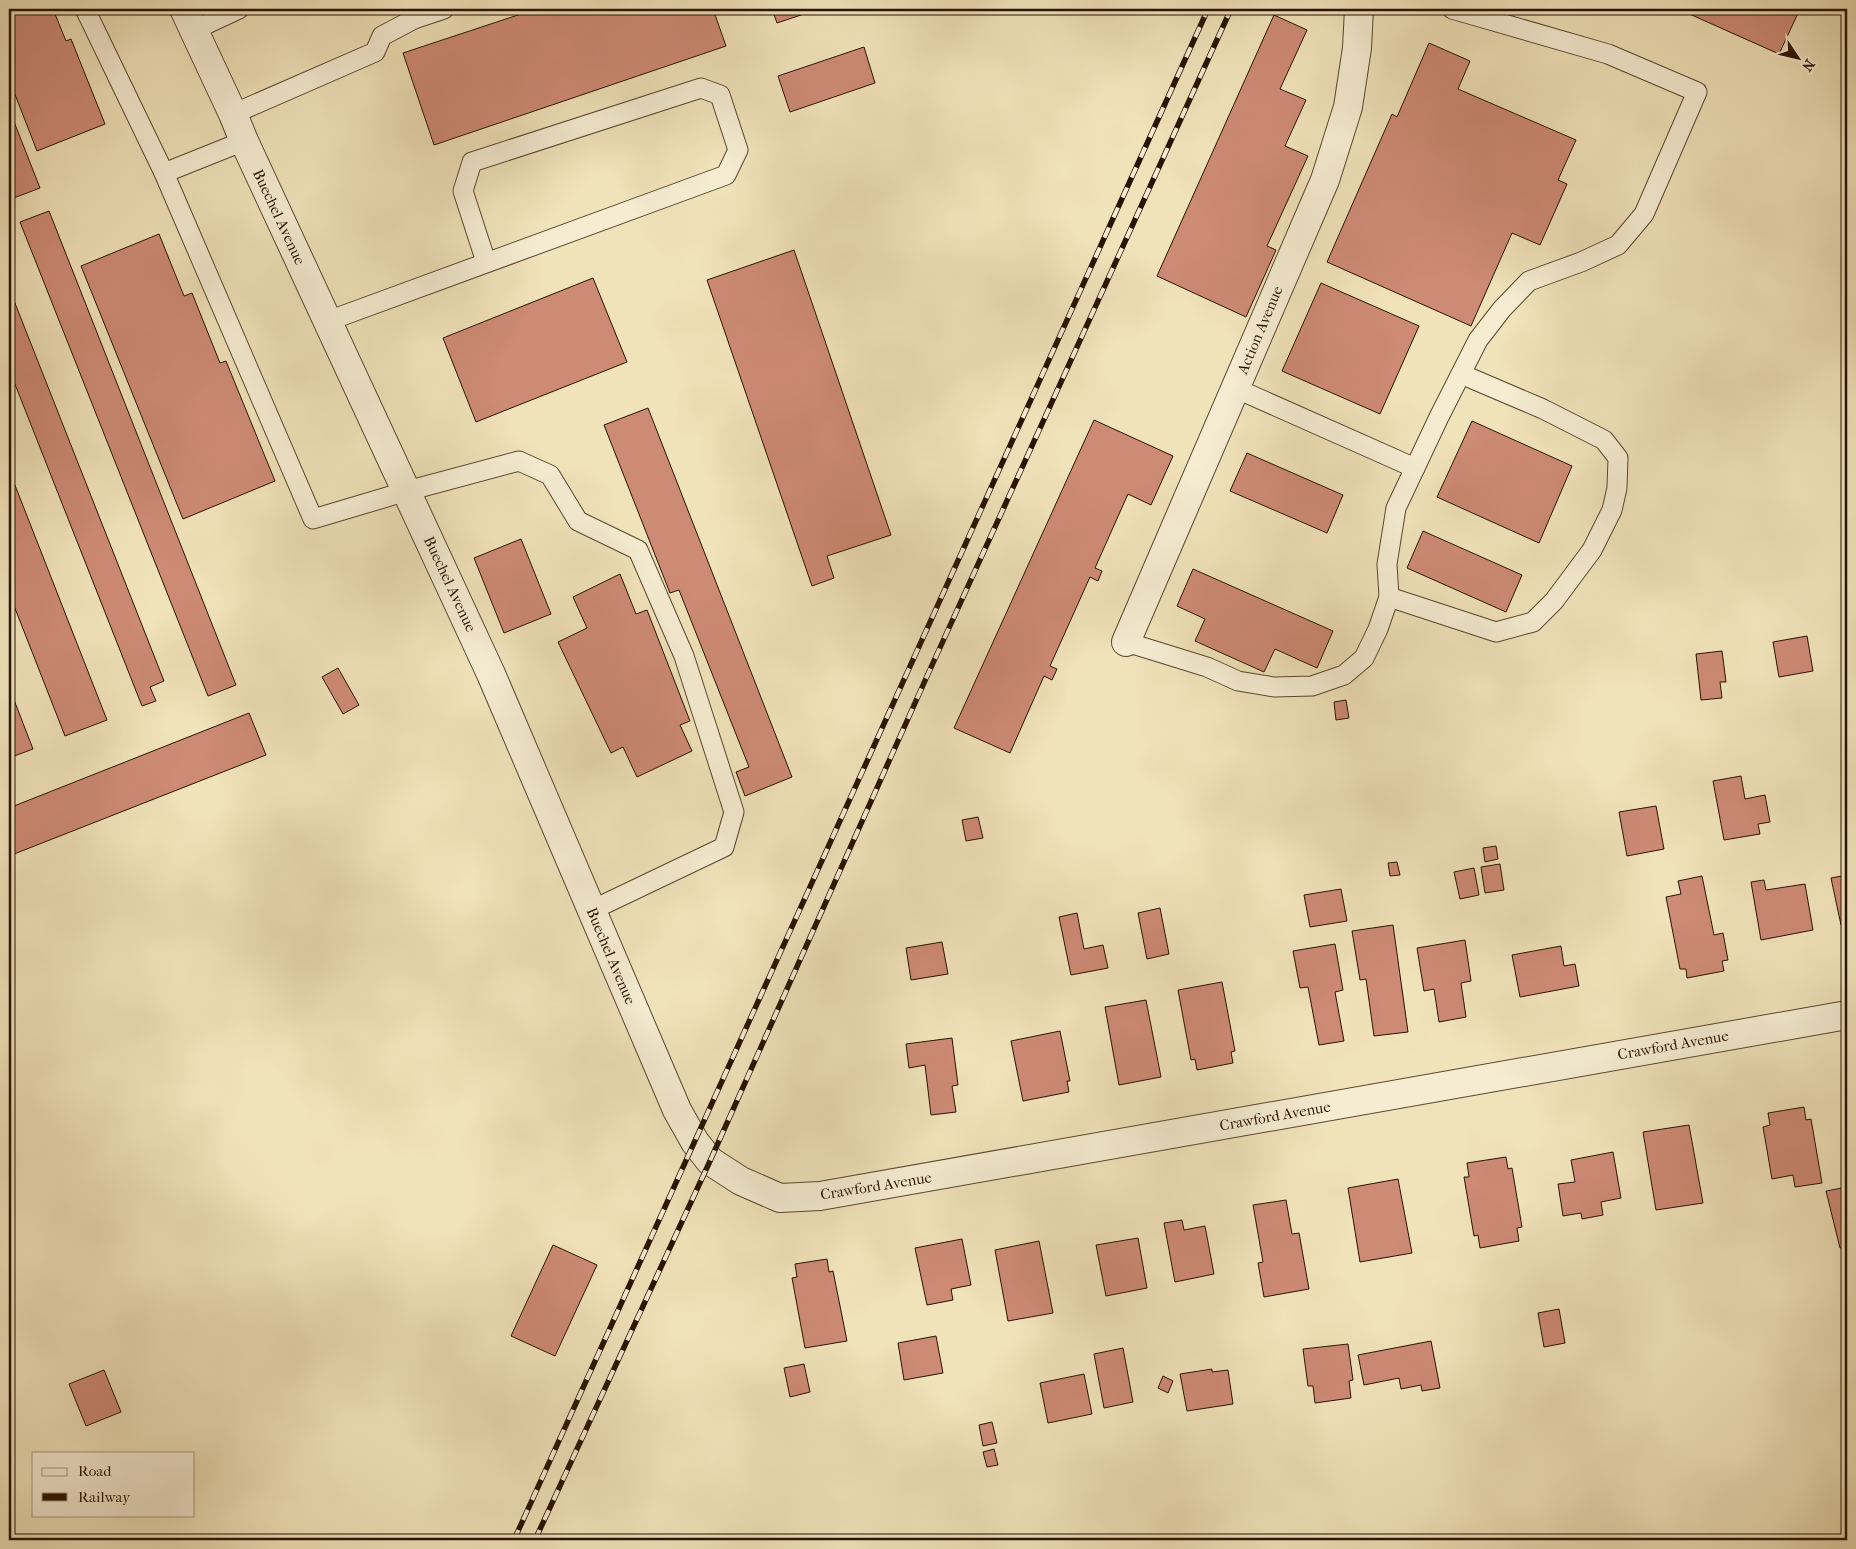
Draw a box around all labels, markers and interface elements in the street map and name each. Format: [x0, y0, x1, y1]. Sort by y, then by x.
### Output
north arrow [1774, 32, 1824, 82]
text: N [1798, 56, 1818, 75]
street label: Buechel Avenue [249, 166, 309, 268]
street label: Action Avenue [1233, 283, 1287, 378]
street label: Buechel Avenue [420, 533, 480, 635]
street label: Buechel Avenue [582, 905, 640, 1008]
street label: Crawford Avenue [1616, 1026, 1730, 1064]
street label: Crawford Avenue [1218, 1097, 1332, 1135]
street label: Crawford Avenue [819, 1168, 933, 1204]
legend [32, 1452, 195, 1516]
text: Road [78, 1462, 112, 1480]
text: Railway [78, 1488, 131, 1506]

